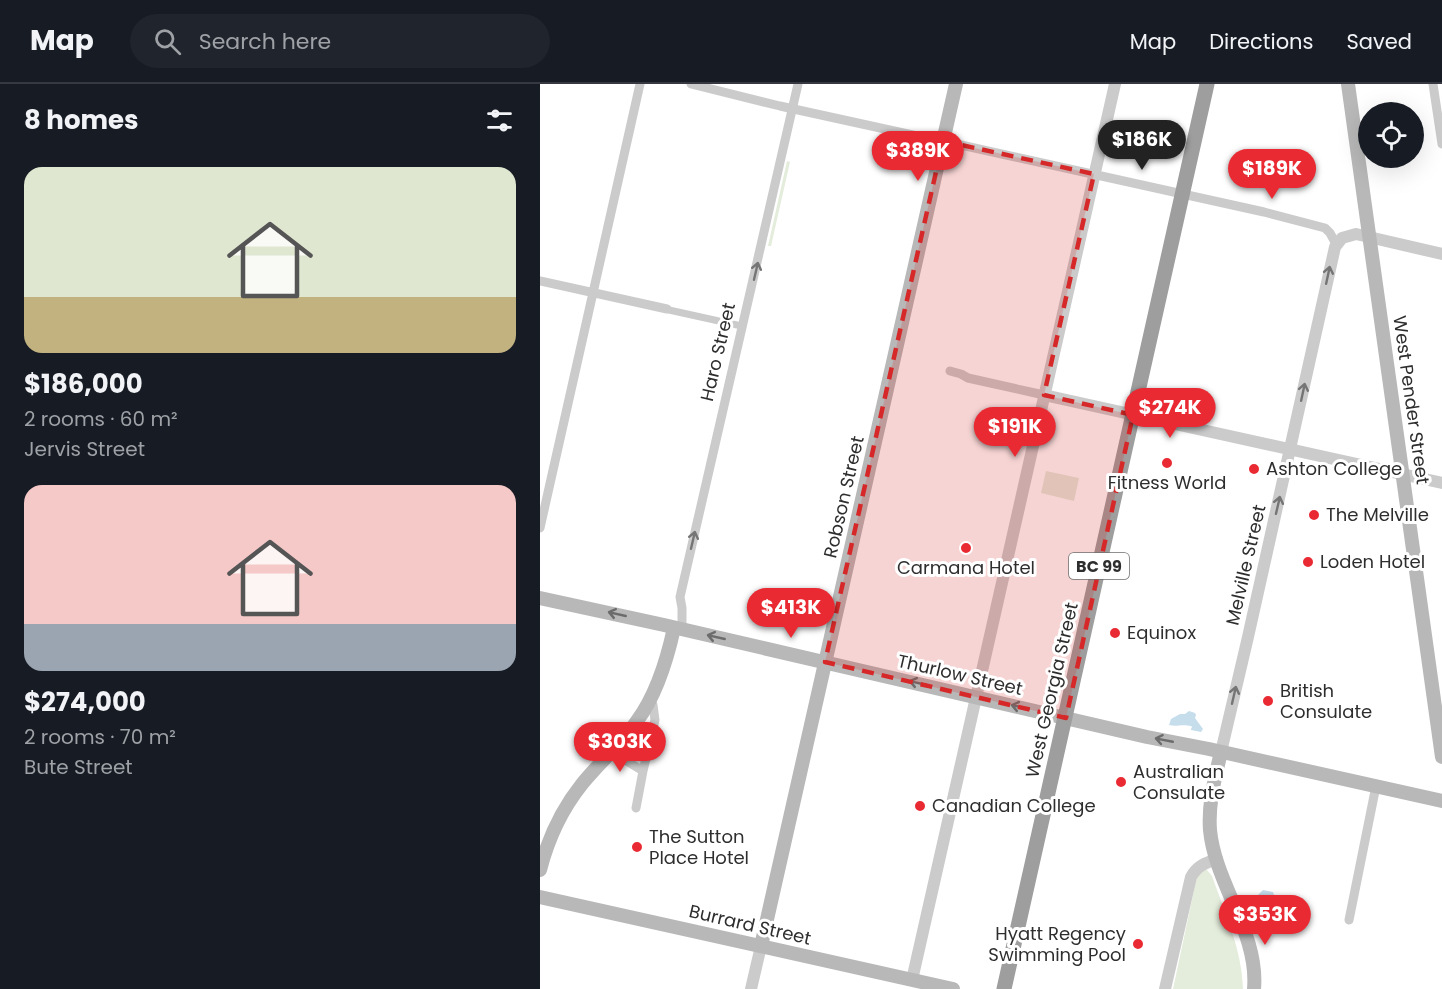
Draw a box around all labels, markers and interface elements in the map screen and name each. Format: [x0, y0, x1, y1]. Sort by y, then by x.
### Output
search box [130, 14, 550, 68]
text: Map [30, 21, 94, 60]
icon: search [151, 25, 184, 58]
text: Search here [199, 26, 331, 57]
text: Map [1130, 27, 1176, 56]
text: Directions [1209, 27, 1313, 56]
text: Saved [1346, 27, 1412, 56]
text: 8 homes [24, 102, 139, 138]
map controls [1358, 102, 1424, 168]
button: locate [1358, 102, 1424, 168]
icon: filters [483, 104, 516, 137]
pin: $186K [1100, 120, 1184, 171]
text: $186K [1112, 125, 1172, 153]
pin: $389K [876, 131, 960, 182]
text: $389K [886, 136, 950, 164]
pin: $189K [1230, 149, 1314, 200]
text: $189K [1242, 154, 1302, 182]
icon: home [216, 206, 324, 314]
one-way arrow [751, 262, 762, 281]
one-way arrow [1323, 266, 1334, 286]
street label: Haro Street [694, 300, 741, 404]
street label: West Pender Street [1387, 314, 1436, 486]
text: $186,000 [24, 366, 143, 402]
one-way arrow [1297, 383, 1309, 402]
pin: $274K [1128, 388, 1212, 439]
text: $274K [1139, 393, 1201, 421]
text: 2 rooms · 60 m² [24, 405, 178, 433]
pin: $191K [973, 407, 1057, 458]
text: $191K [988, 412, 1042, 440]
street label: Robson Street [817, 433, 870, 560]
text: Jervis Street [24, 435, 145, 463]
marker: Fitness World [1160, 456, 1174, 470]
place label: Ashton College [1266, 456, 1402, 481]
marker: Ashton College [1247, 462, 1261, 476]
place label: Fitness World [1108, 470, 1226, 495]
one-way arrow [1272, 496, 1284, 515]
street label: Melville Street [1219, 502, 1272, 628]
place label: The Melville [1326, 502, 1429, 527]
marker: The Melville [1307, 508, 1321, 522]
icon: home [216, 524, 324, 632]
one-way arrow [688, 531, 700, 550]
marker: Carmana Hotel [959, 541, 973, 555]
place label: Loden Hotel [1320, 549, 1425, 574]
road number: BC 99 [1069, 553, 1129, 579]
place label: Carmana Hotel [897, 555, 1035, 580]
marker: Loden Hotel [1301, 555, 1315, 569]
pin: $413K [749, 588, 833, 639]
text: $413K [761, 593, 821, 621]
street label: West Georgia Street [1019, 600, 1084, 780]
one-way arrow [608, 608, 627, 620]
place label: Equinox [1127, 620, 1196, 645]
marker: Equinox [1108, 626, 1122, 640]
one-way arrow [707, 631, 726, 643]
street label: Thurlow Street [895, 648, 1025, 701]
one-way arrow [909, 677, 928, 689]
place label: British Consulate [1280, 678, 1372, 724]
text: $274,000 [24, 684, 146, 720]
one-way arrow [1229, 686, 1241, 705]
marker: British Consulate [1261, 694, 1275, 708]
one-way arrow [1011, 701, 1030, 713]
pin: $303K [578, 722, 662, 773]
text: 2 rooms · 70 m² [24, 723, 176, 751]
text: $303K [588, 727, 652, 755]
one-way arrow [1155, 734, 1174, 745]
text: Bute Street [24, 753, 133, 781]
place label: Australian Consulate [1133, 759, 1225, 805]
marker: Australian Consulate [1114, 775, 1128, 789]
place label: Canadian College [932, 793, 1096, 818]
marker: Canadian College [913, 799, 927, 813]
place label: The Sutton Place Hotel [649, 824, 749, 870]
marker: The Sutton Place Hotel [630, 840, 644, 854]
pin: $353K [1223, 895, 1307, 946]
street label: Burrard Street [687, 898, 814, 951]
text: $353K [1233, 900, 1297, 928]
place label: Hyatt Regency Swimming Pool [988, 921, 1126, 967]
marker: Hyatt Regency Swimming Pool [1131, 937, 1145, 951]

